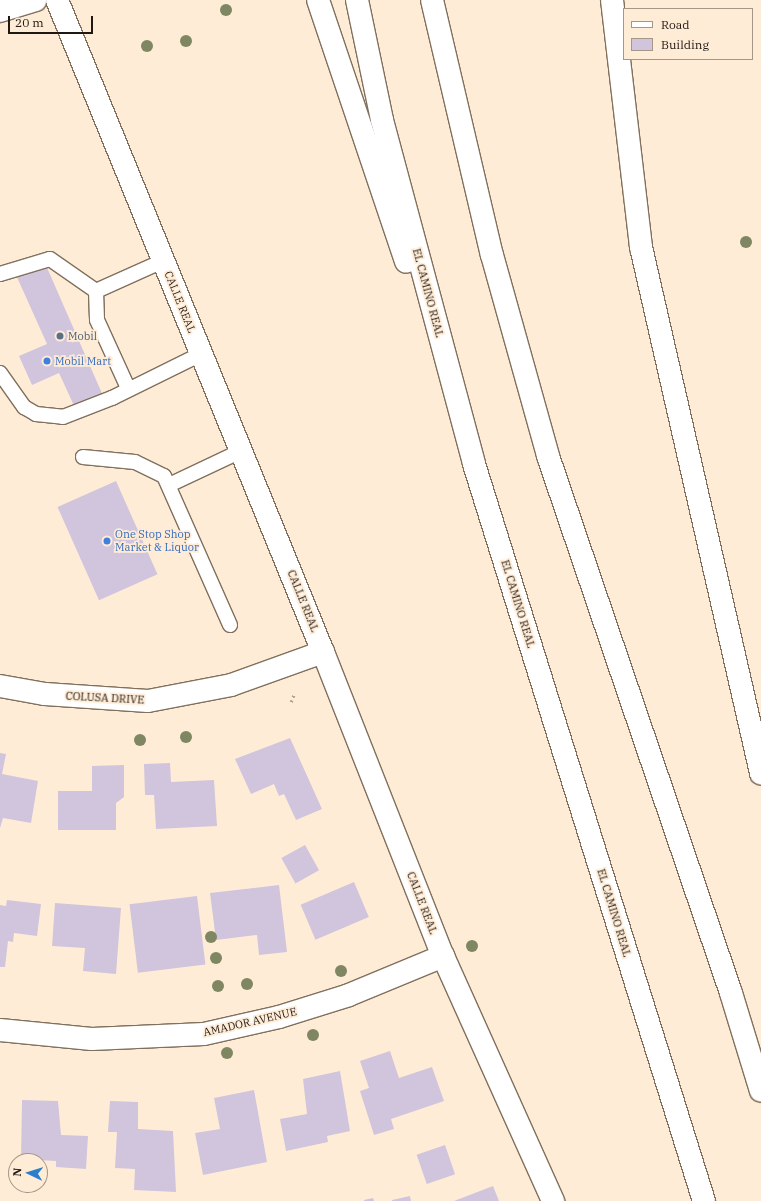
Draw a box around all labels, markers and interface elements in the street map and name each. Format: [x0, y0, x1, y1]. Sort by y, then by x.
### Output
scale bar [10, 8, 95, 34]
legend [623, 8, 753, 60]
text: 20 m [15, 15, 44, 30]
text: Road [661, 17, 690, 32]
text: Building [661, 37, 709, 52]
street label: EL CAMINO REAL [410, 247, 446, 339]
street label: CALLE REAL [162, 269, 198, 335]
place label: Mobil [68, 329, 97, 343]
marker: Mobil [55, 331, 65, 341]
place label: Mobil Mart [55, 354, 111, 368]
marker: Mobil Mart [42, 356, 52, 366]
place label: One Stop Shop Market & Liquor [115, 528, 199, 554]
marker: One Stop Shop Market & Liquor [102, 536, 112, 546]
street label: EL CAMINO REAL [498, 558, 538, 650]
street label: CALLE REAL [285, 568, 321, 634]
street label: COLUSA DRIVE [65, 689, 145, 707]
street label: EL CAMINO REAL [594, 867, 634, 959]
street label: CALLE REAL [404, 870, 440, 936]
street label: AMADOR AVENUE [202, 1005, 298, 1039]
north arrow [8, 1153, 48, 1193]
text: N [10, 1167, 24, 1177]

